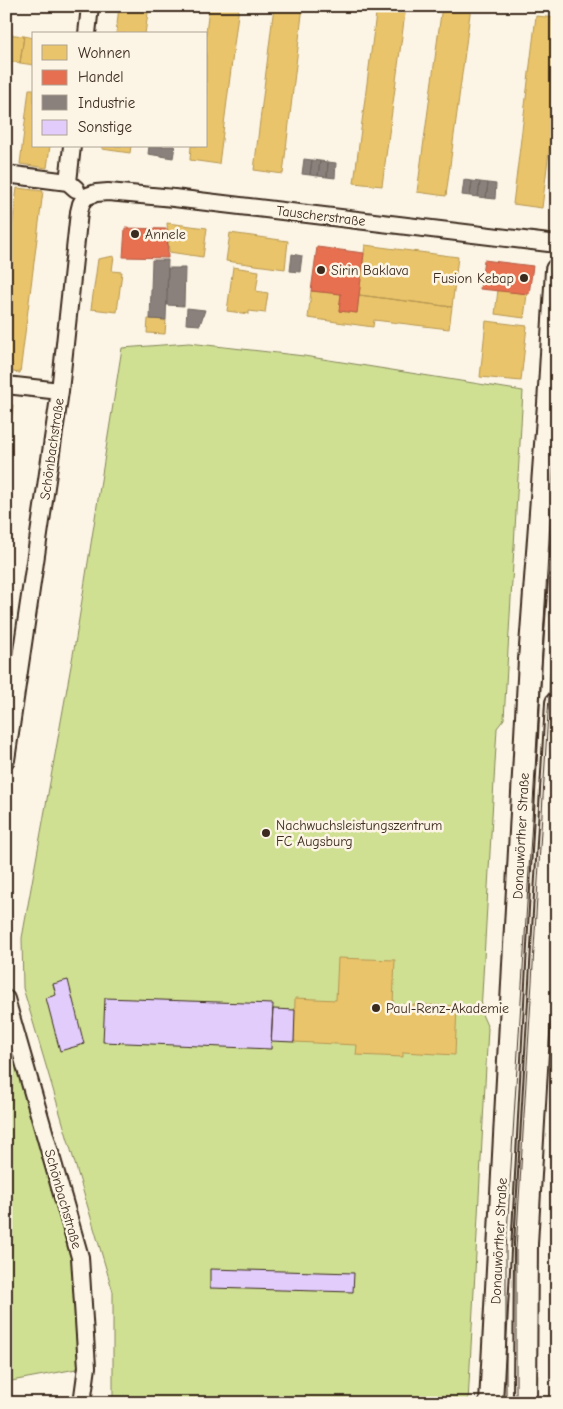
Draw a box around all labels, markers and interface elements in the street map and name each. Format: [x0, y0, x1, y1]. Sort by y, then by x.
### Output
legend [32, 32, 208, 148]
text: Wohnen [78, 44, 131, 62]
text: Handel [78, 68, 124, 86]
text: Industrie [78, 94, 136, 112]
text: Sonstige [78, 118, 132, 136]
street label: Tauscherstraße [275, 202, 367, 230]
place label: Annele [145, 226, 186, 243]
marker: Annele [129, 228, 141, 240]
place label: Sirin Baklava [331, 262, 409, 279]
marker: Sirin Baklava [315, 264, 327, 276]
place label: Fusion Kebap [433, 270, 514, 287]
marker: Fusion Kebap [518, 272, 530, 284]
street label: Schönbachstraße [36, 397, 68, 501]
street label: Donauwörther Straße [509, 772, 533, 900]
place label: Nachwuchsleistungszentrum FC Augsburg [276, 817, 442, 850]
marker: Nachwuchsleistungszentrum FC Augsburg [260, 827, 272, 839]
place label: Paul-Renz-Akademie [386, 1000, 509, 1017]
marker: Paul-Renz-Akademie [370, 1002, 382, 1014]
street label: Schönbachstraße [41, 1147, 85, 1251]
street label: Donauwörther Straße [487, 1177, 511, 1305]

